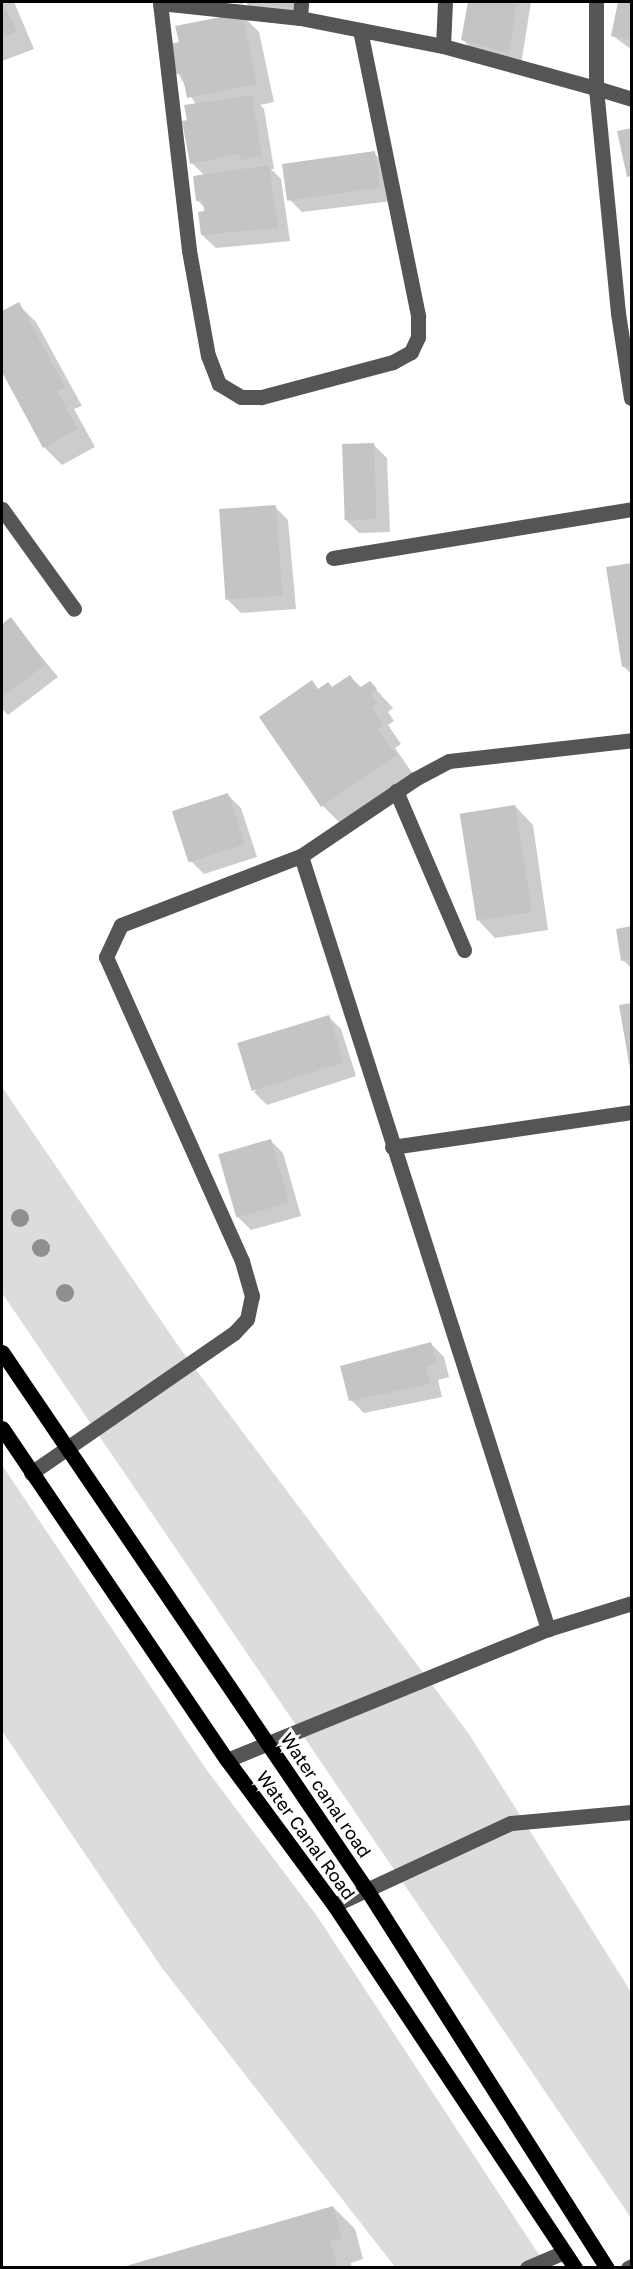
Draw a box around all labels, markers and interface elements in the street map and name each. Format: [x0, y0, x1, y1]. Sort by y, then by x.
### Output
street label: Water canal road [276, 1728, 376, 1862]
street label: Water Canal Road [252, 1766, 360, 1904]

